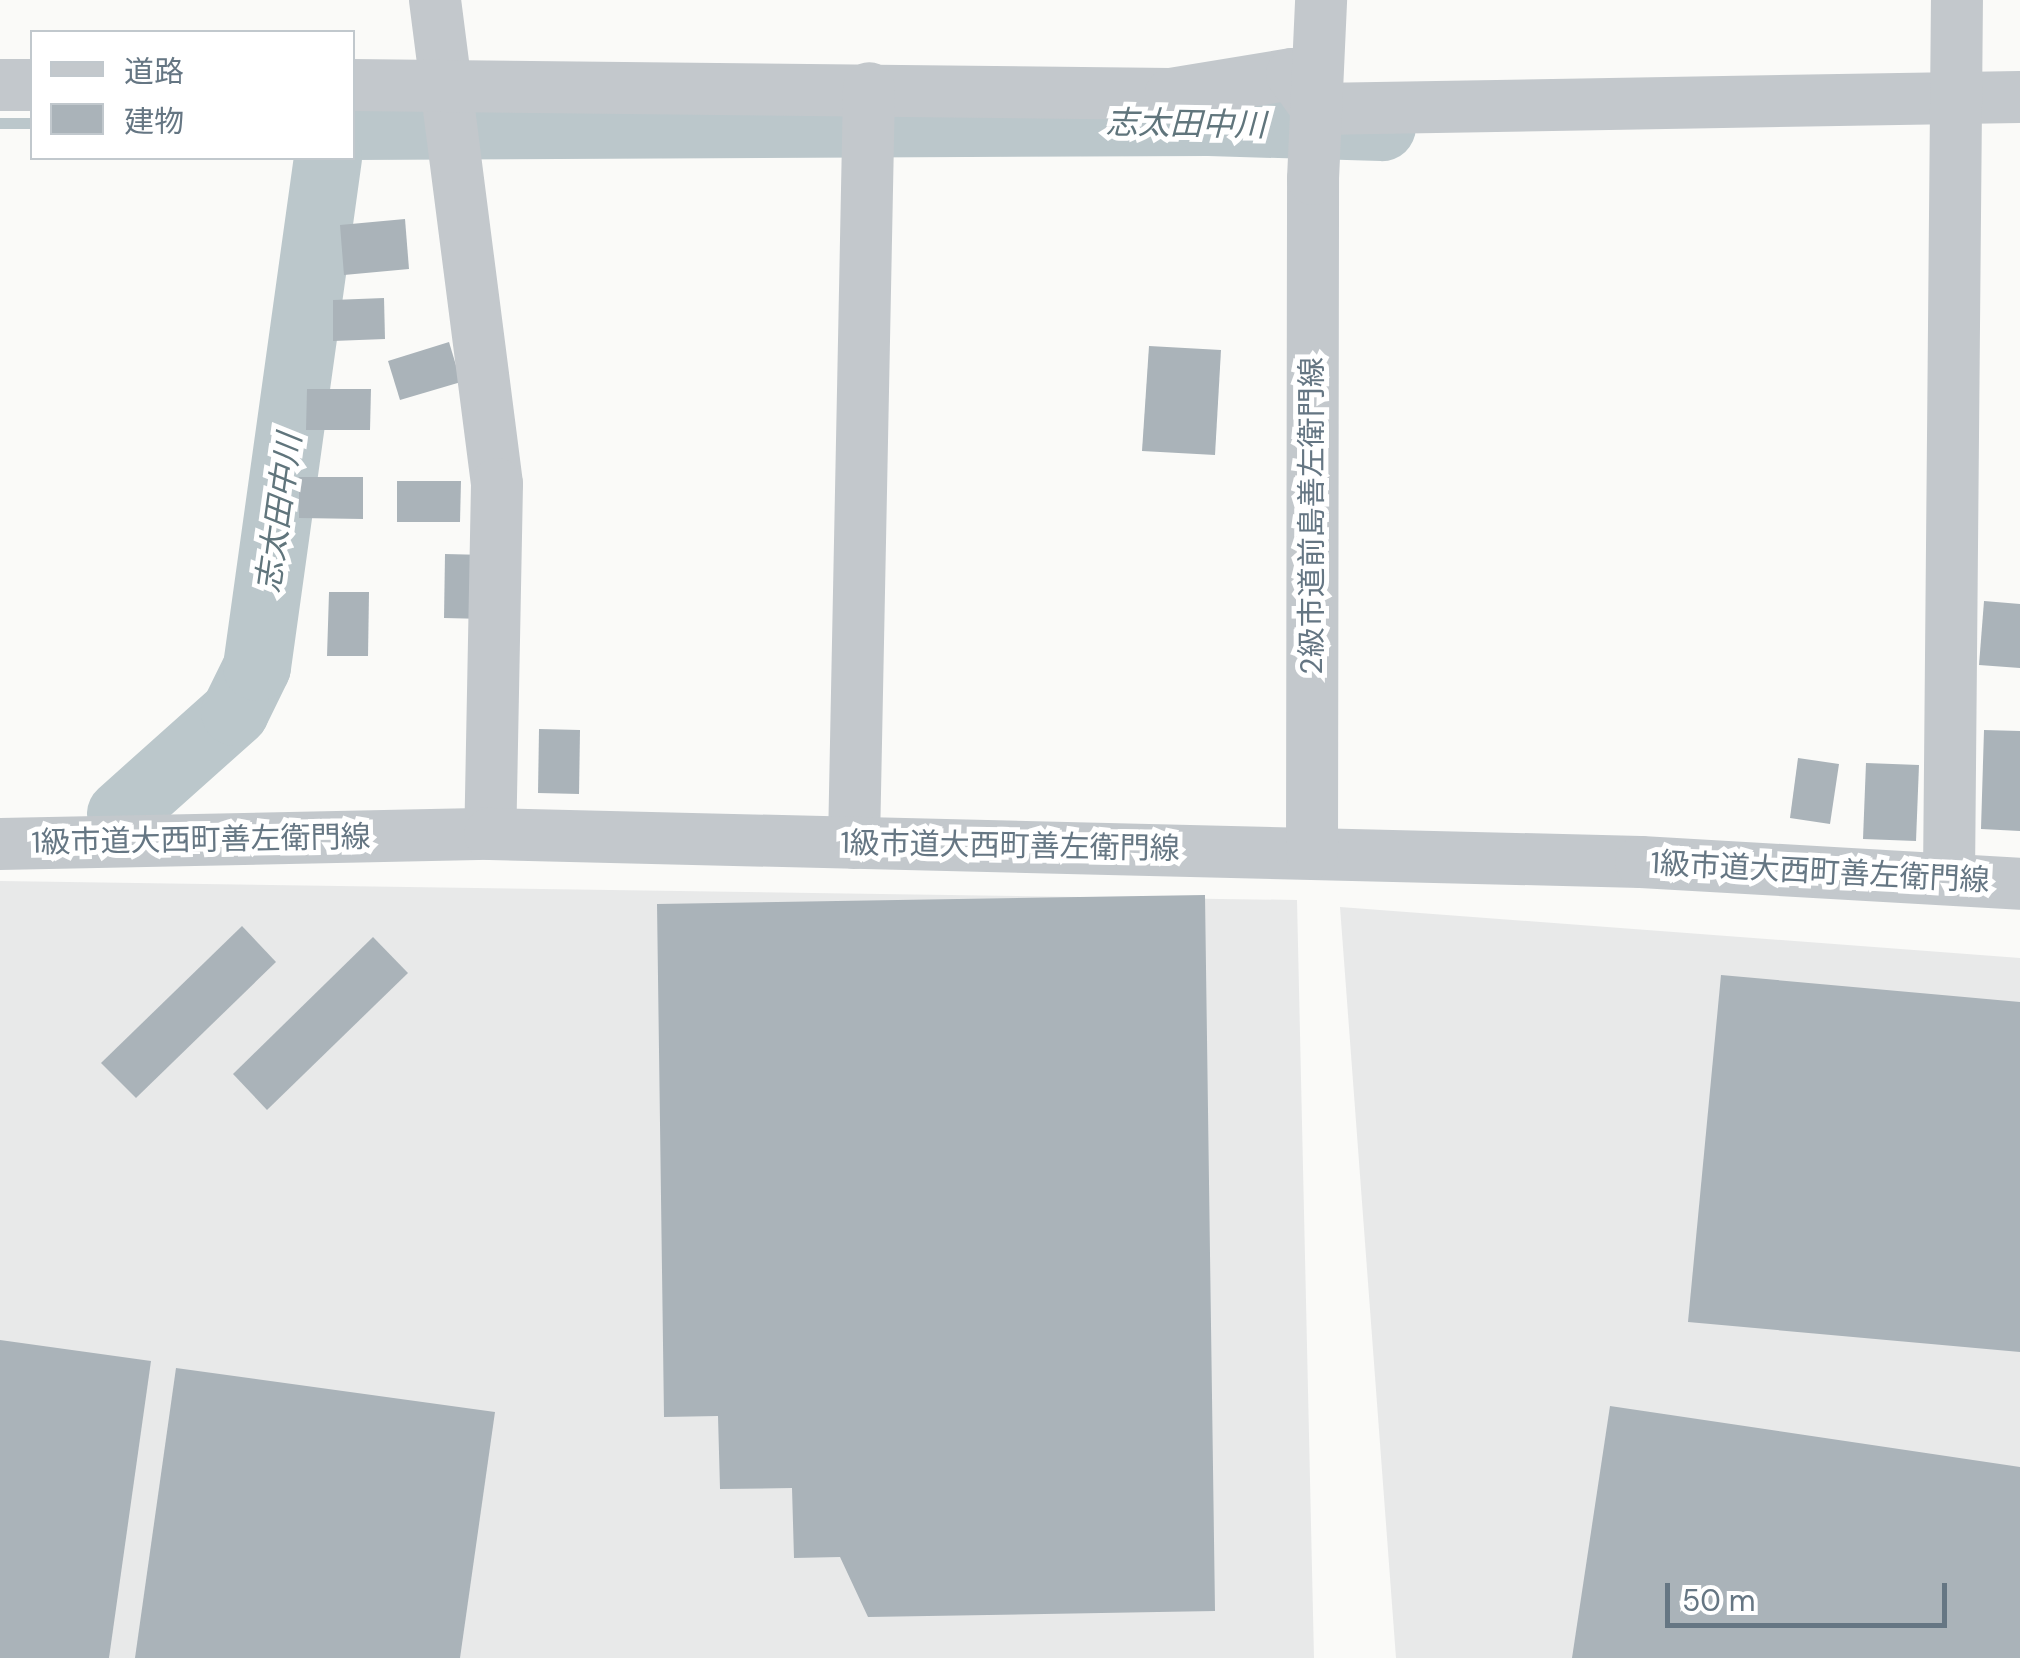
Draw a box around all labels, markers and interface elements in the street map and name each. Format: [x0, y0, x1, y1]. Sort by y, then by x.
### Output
legend [30, 30, 355, 160]
text: 道路 [124, 52, 184, 91]
text: 建物 [124, 102, 184, 141]
water label: 志太田中川 [1106, 103, 1266, 145]
street label: 2級市道前島善左衛門線 [1294, 357, 1330, 675]
water label: 志太田中川 [249, 431, 309, 595]
street label: 1級市道大西町善左衛門線 [31, 819, 371, 861]
street label: 1級市道大西町善左衛門線 [840, 825, 1180, 867]
street label: 1級市道大西町善左衛門線 [1650, 845, 1990, 899]
scale bar [1670, 1563, 1952, 1625]
text: 50 m [1682, 1581, 1756, 1620]

